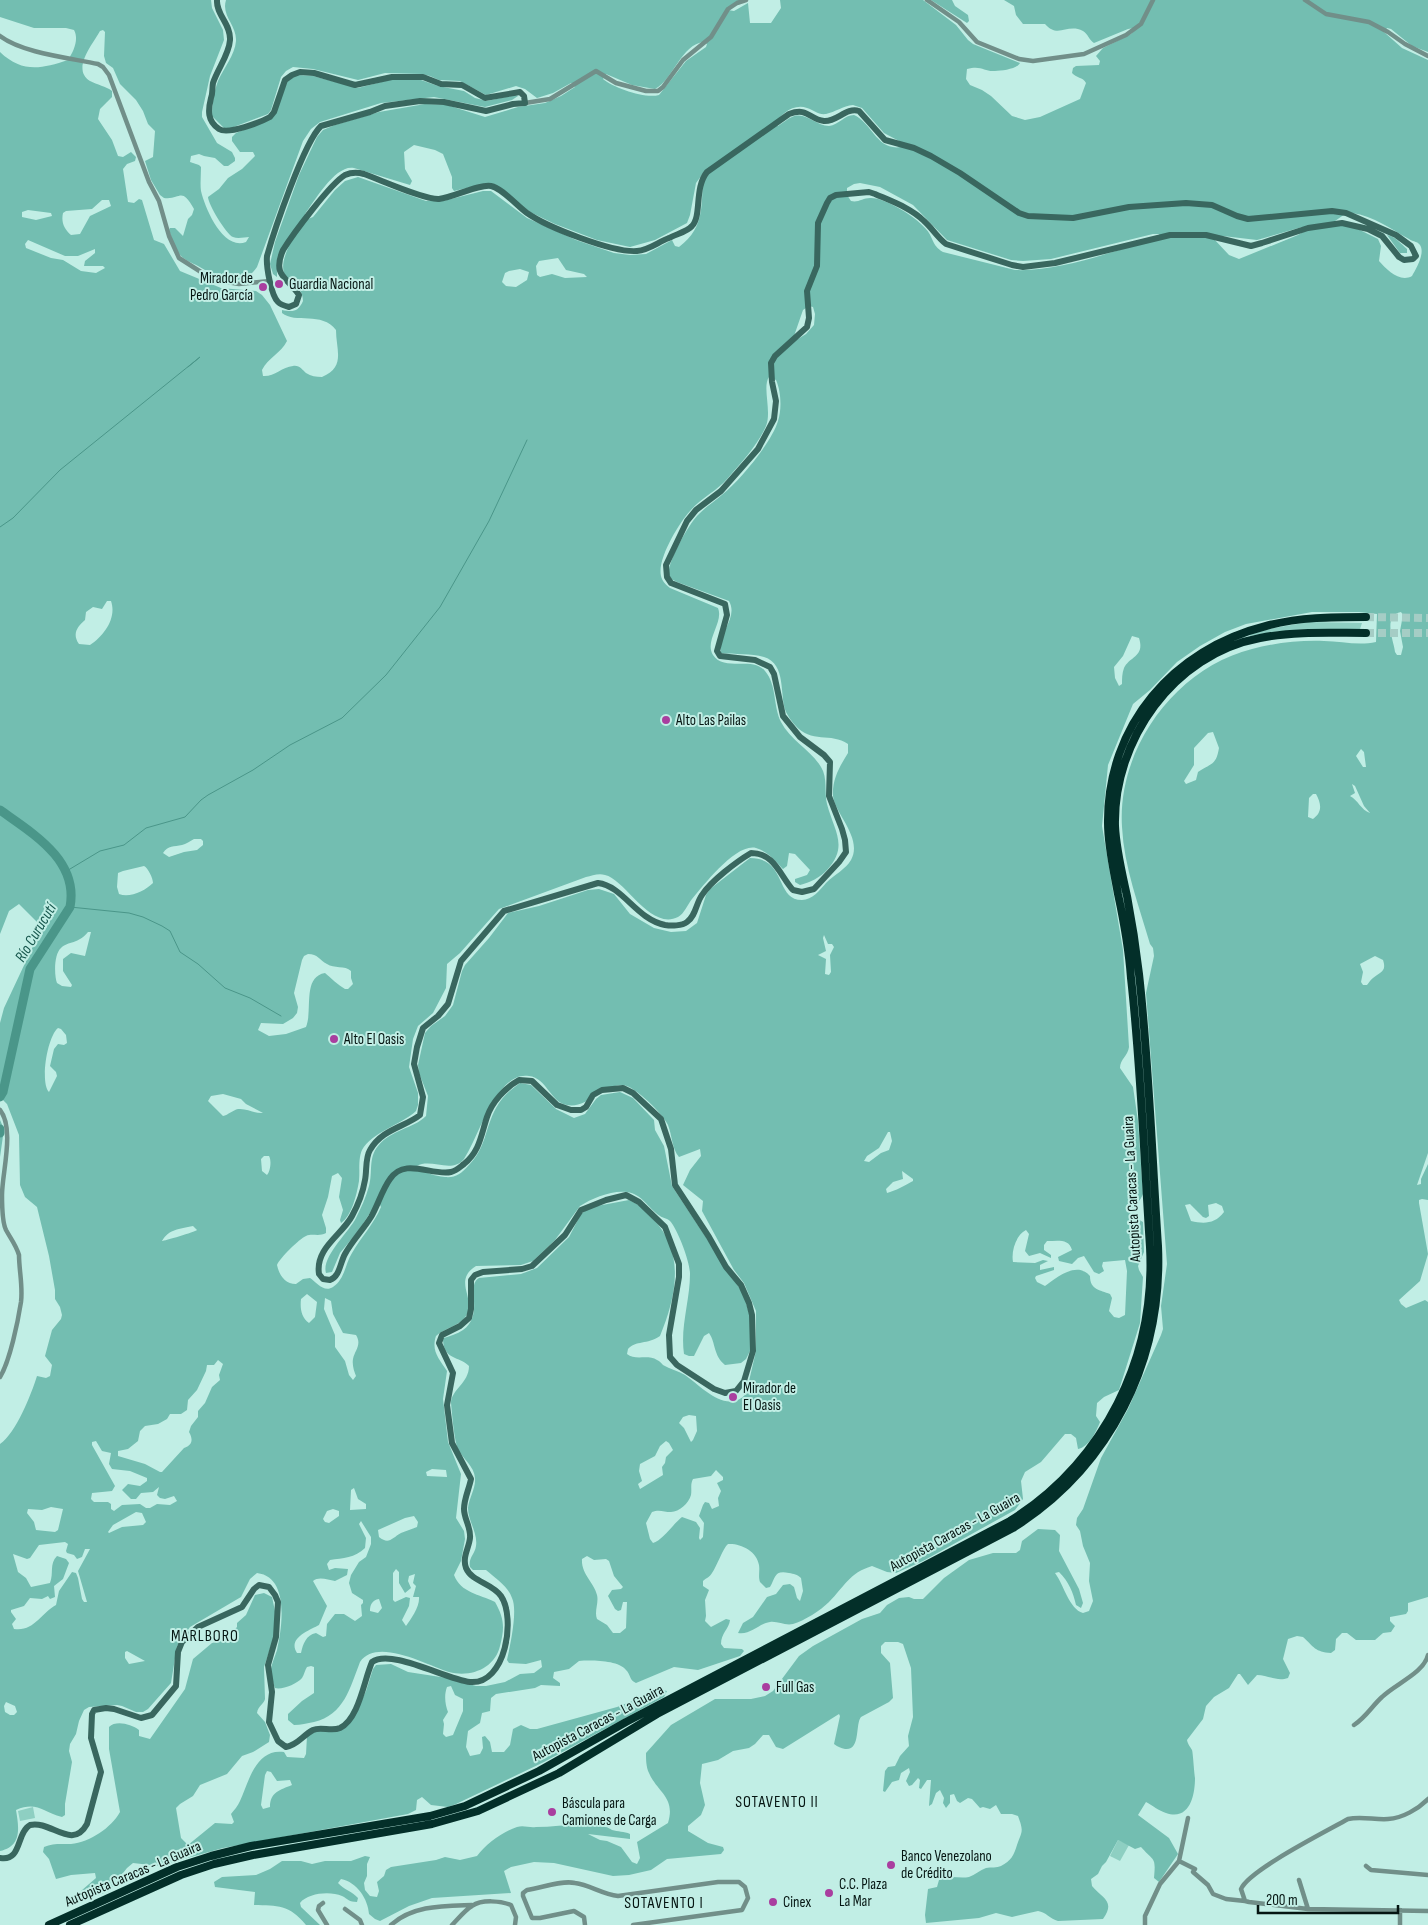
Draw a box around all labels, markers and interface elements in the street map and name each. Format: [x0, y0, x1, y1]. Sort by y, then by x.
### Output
place label: Mirador de Pedro García [190, 269, 253, 305]
place label: Guardia Nacional [289, 275, 373, 294]
marker: Guardia Nacional [273, 278, 285, 290]
marker: Mirador de Pedro García [257, 281, 269, 293]
place label: Alto Las Pailas [675, 711, 746, 730]
marker: Alto Las Pailas [660, 714, 672, 726]
water label: Río Curucutí [11, 899, 62, 966]
place label: Alto El Oasis [343, 1030, 404, 1049]
marker: Alto El Oasis [328, 1033, 340, 1045]
street label: Autopista Caracas - La Guaira [1119, 1115, 1145, 1264]
place label: Mirador de El Oasis [743, 1379, 796, 1415]
marker: Mirador de El Oasis [727, 1391, 739, 1403]
street label: Autopista Caracas - La Guaira [886, 1488, 1024, 1576]
district label: MARLBORO [171, 1627, 239, 1646]
place label: Full Gas [776, 1678, 814, 1697]
street label: Autopista Caracas - La Guaira [528, 1680, 667, 1766]
marker: Full Gas [760, 1681, 772, 1693]
district label: SOTAVENTO II [735, 1793, 819, 1812]
place label: Báscula para Camiones de Carga [562, 1794, 657, 1830]
marker: Báscula para Camiones de Carga [546, 1806, 558, 1818]
street label: Autopista Caracas - La Guaira [61, 1837, 204, 1912]
place label: Banco Venezolano de Crédito [901, 1847, 992, 1883]
marker: Banco Venezolano de Crédito [885, 1859, 897, 1871]
place label: C.C. Plaza La Mar [839, 1875, 887, 1911]
scale bar [1258, 1882, 1398, 1914]
marker: C.C. Plaza La Mar [823, 1887, 835, 1899]
text: 200 m [1266, 1891, 1298, 1910]
place label: Cinex [783, 1893, 811, 1912]
district label: SOTAVENTO I [624, 1894, 704, 1913]
marker: Cinex [767, 1896, 779, 1908]

